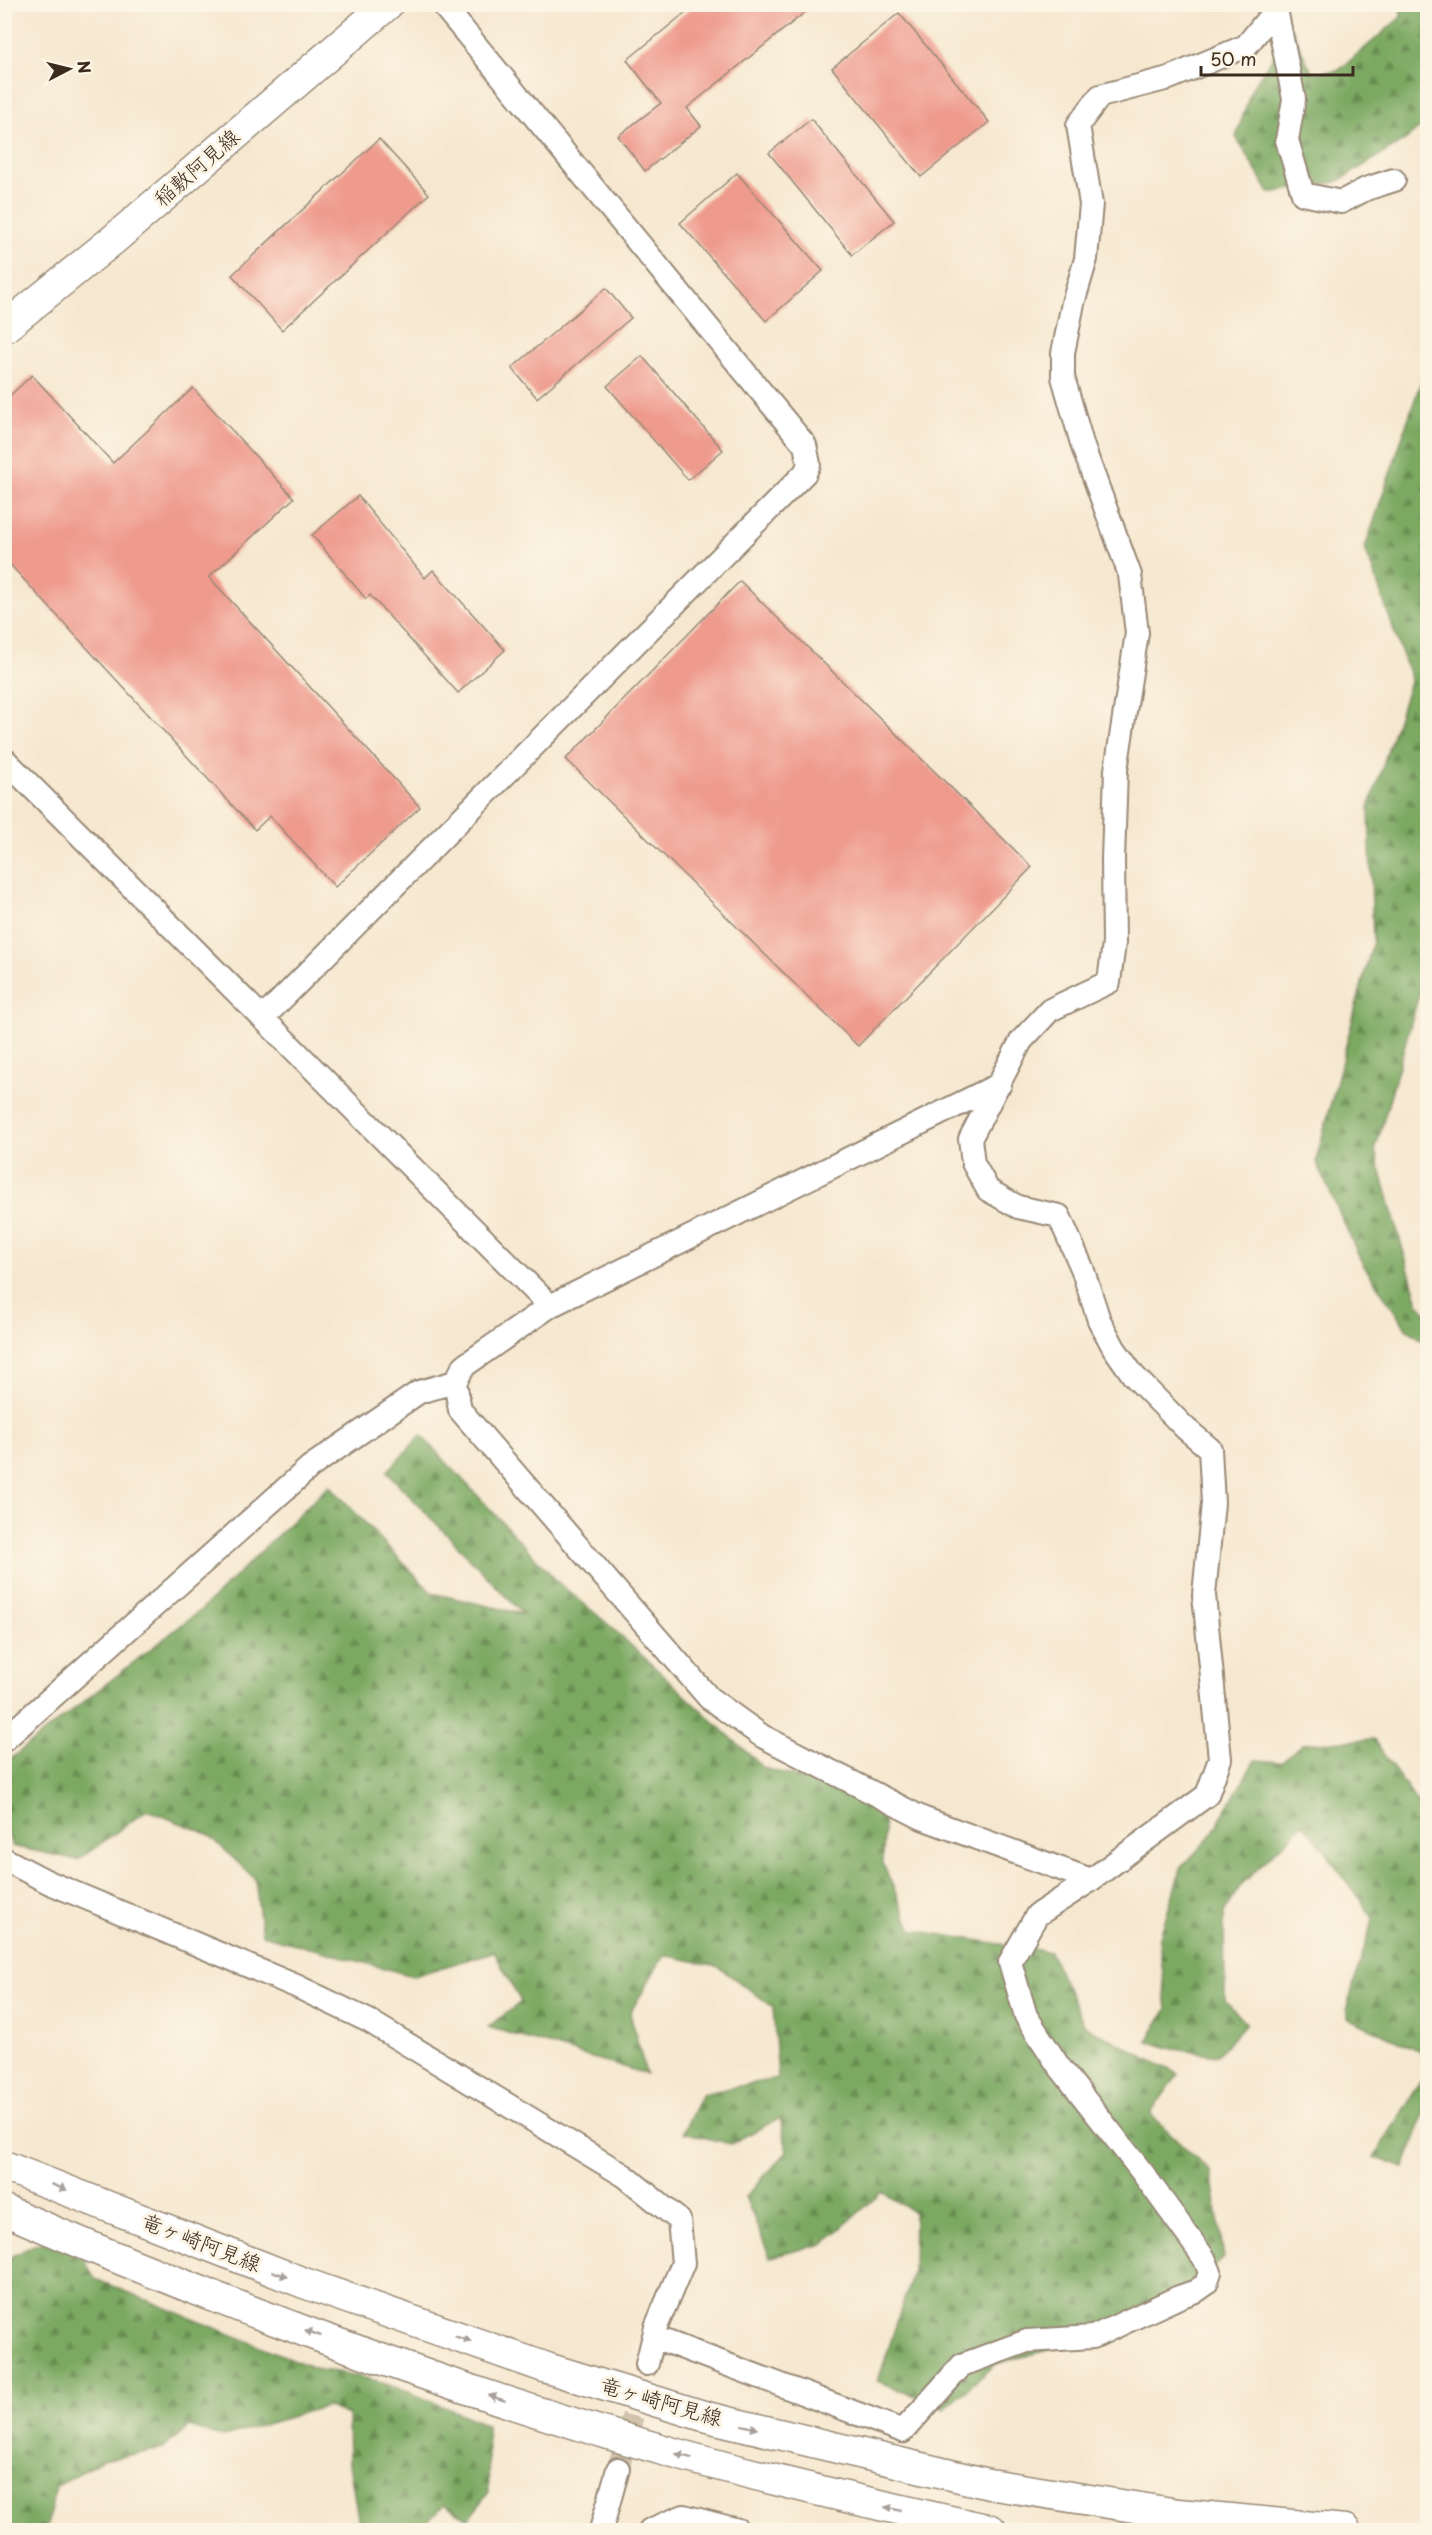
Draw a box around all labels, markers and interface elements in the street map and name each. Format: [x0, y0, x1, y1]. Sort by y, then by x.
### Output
north arrow [39, 39, 99, 99]
scale bar [1201, 39, 1352, 77]
text: 50 m [1210, 45, 1257, 72]
text: N [72, 59, 98, 75]
street label: 稲敷阿見線 [146, 120, 246, 213]
one-way arrow [50, 2183, 68, 2192]
street label: 竜ヶ崎阿見線 [137, 2204, 266, 2279]
one-way arrow [271, 2269, 289, 2279]
one-way arrow [304, 2328, 322, 2338]
one-way arrow [455, 2334, 473, 2344]
street label: 竜ヶ崎阿見線 [597, 2367, 727, 2433]
one-way arrow [488, 2393, 506, 2403]
one-way arrow [741, 2423, 759, 2433]
one-way arrow [675, 2450, 693, 2460]
one-way arrow [884, 2503, 902, 2513]

